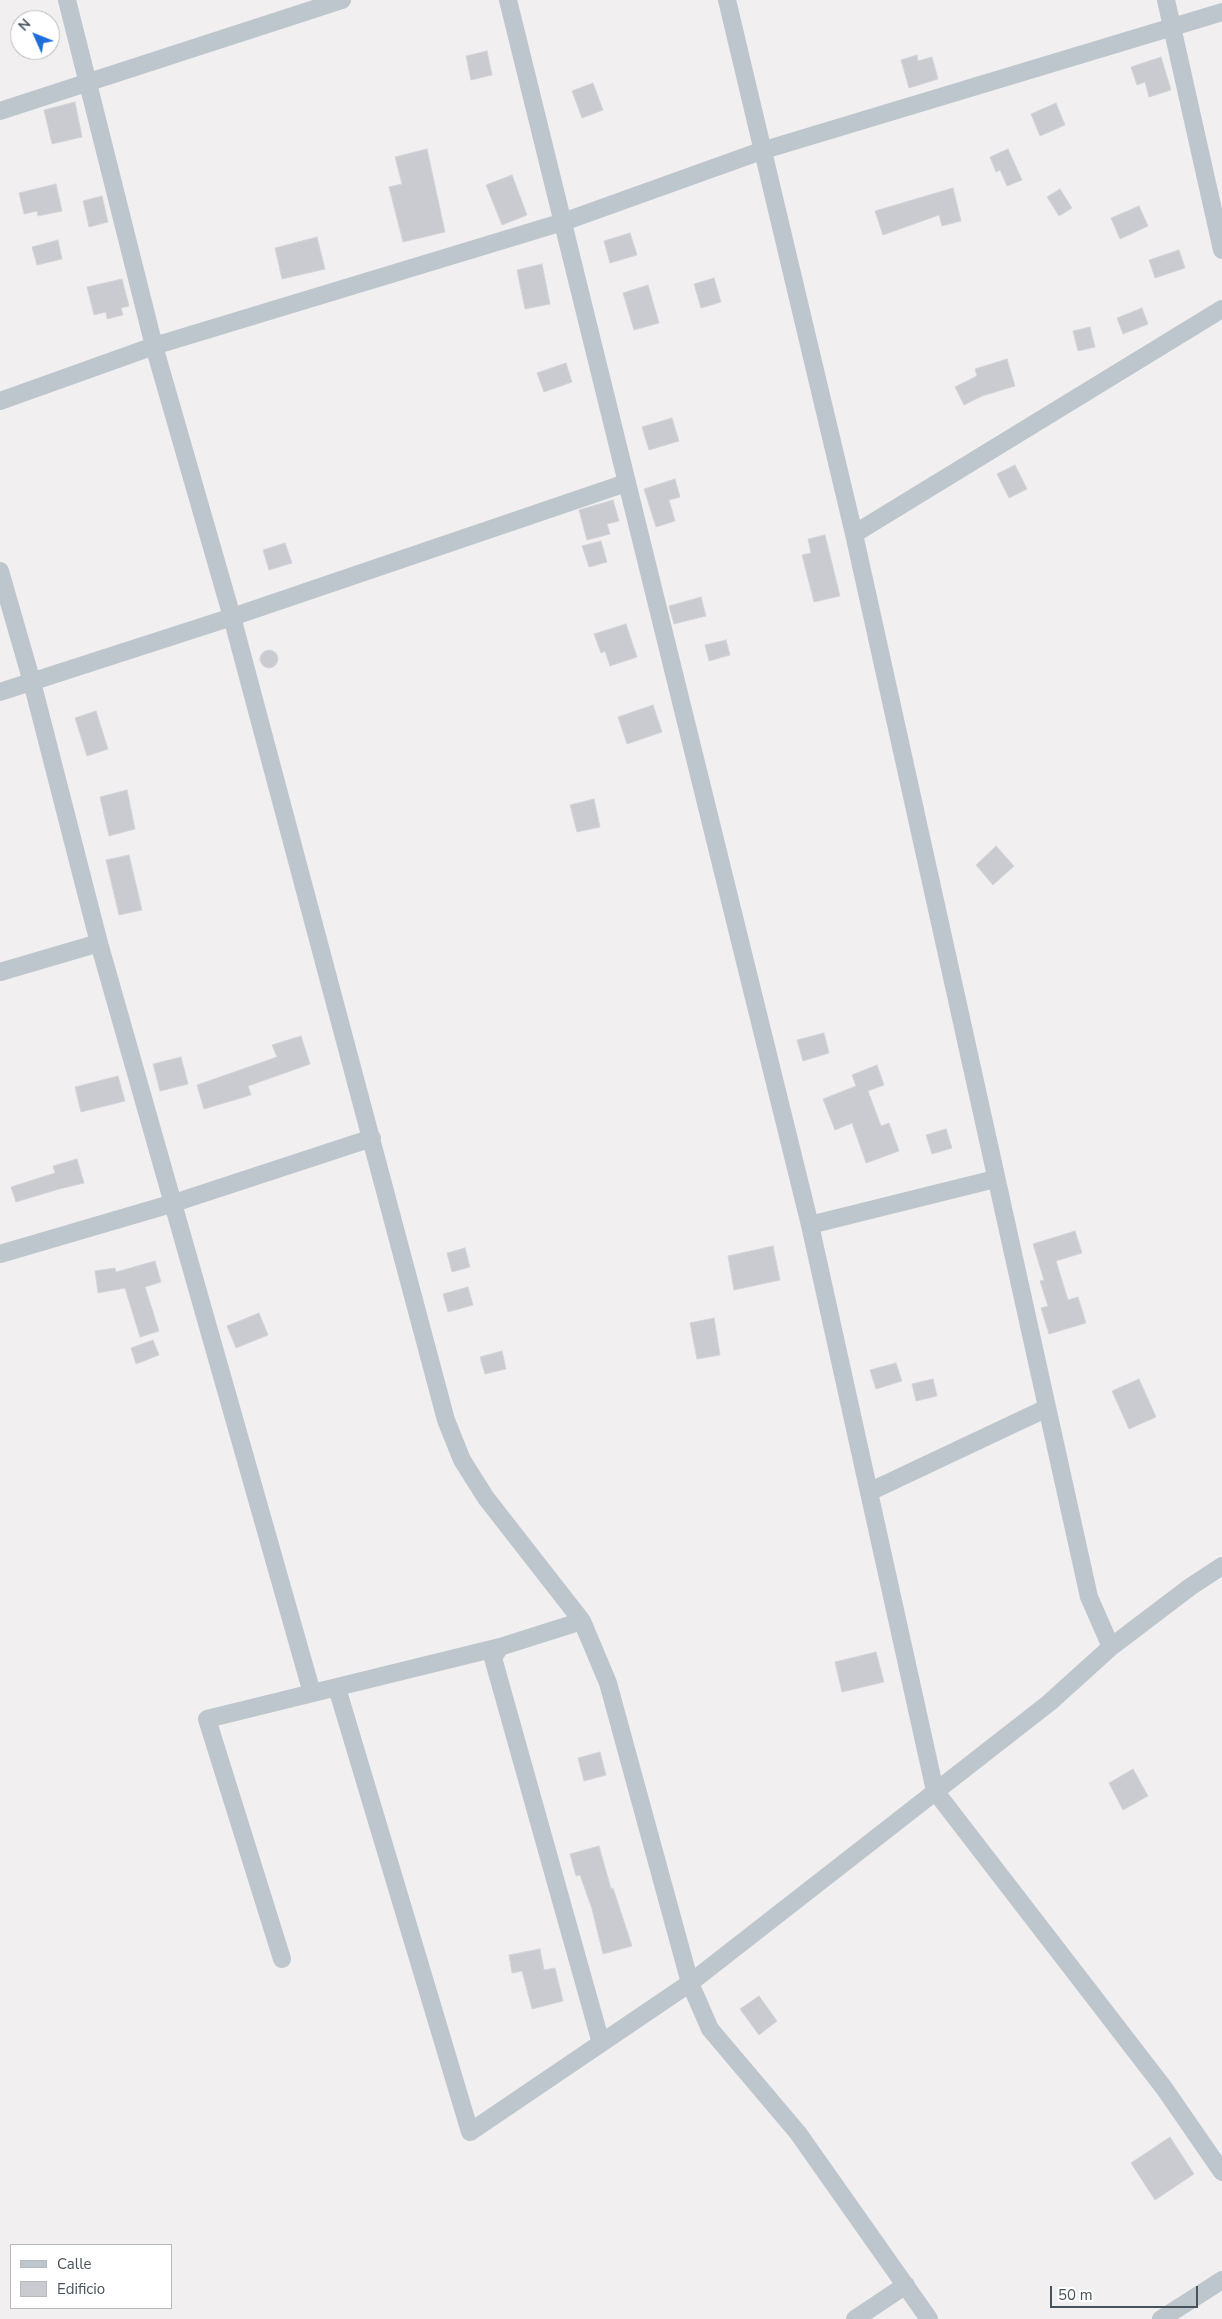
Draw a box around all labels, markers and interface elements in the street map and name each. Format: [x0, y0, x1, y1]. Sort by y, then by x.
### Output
north arrow [10, 10, 60, 60]
text: N [14, 15, 35, 35]
legend [10, 2244, 172, 2309]
text: Calle [57, 2254, 92, 2274]
scale bar [1052, 2276, 1200, 2308]
text: Edificio [57, 2279, 105, 2299]
text: 50 m [1058, 2285, 1093, 2305]

